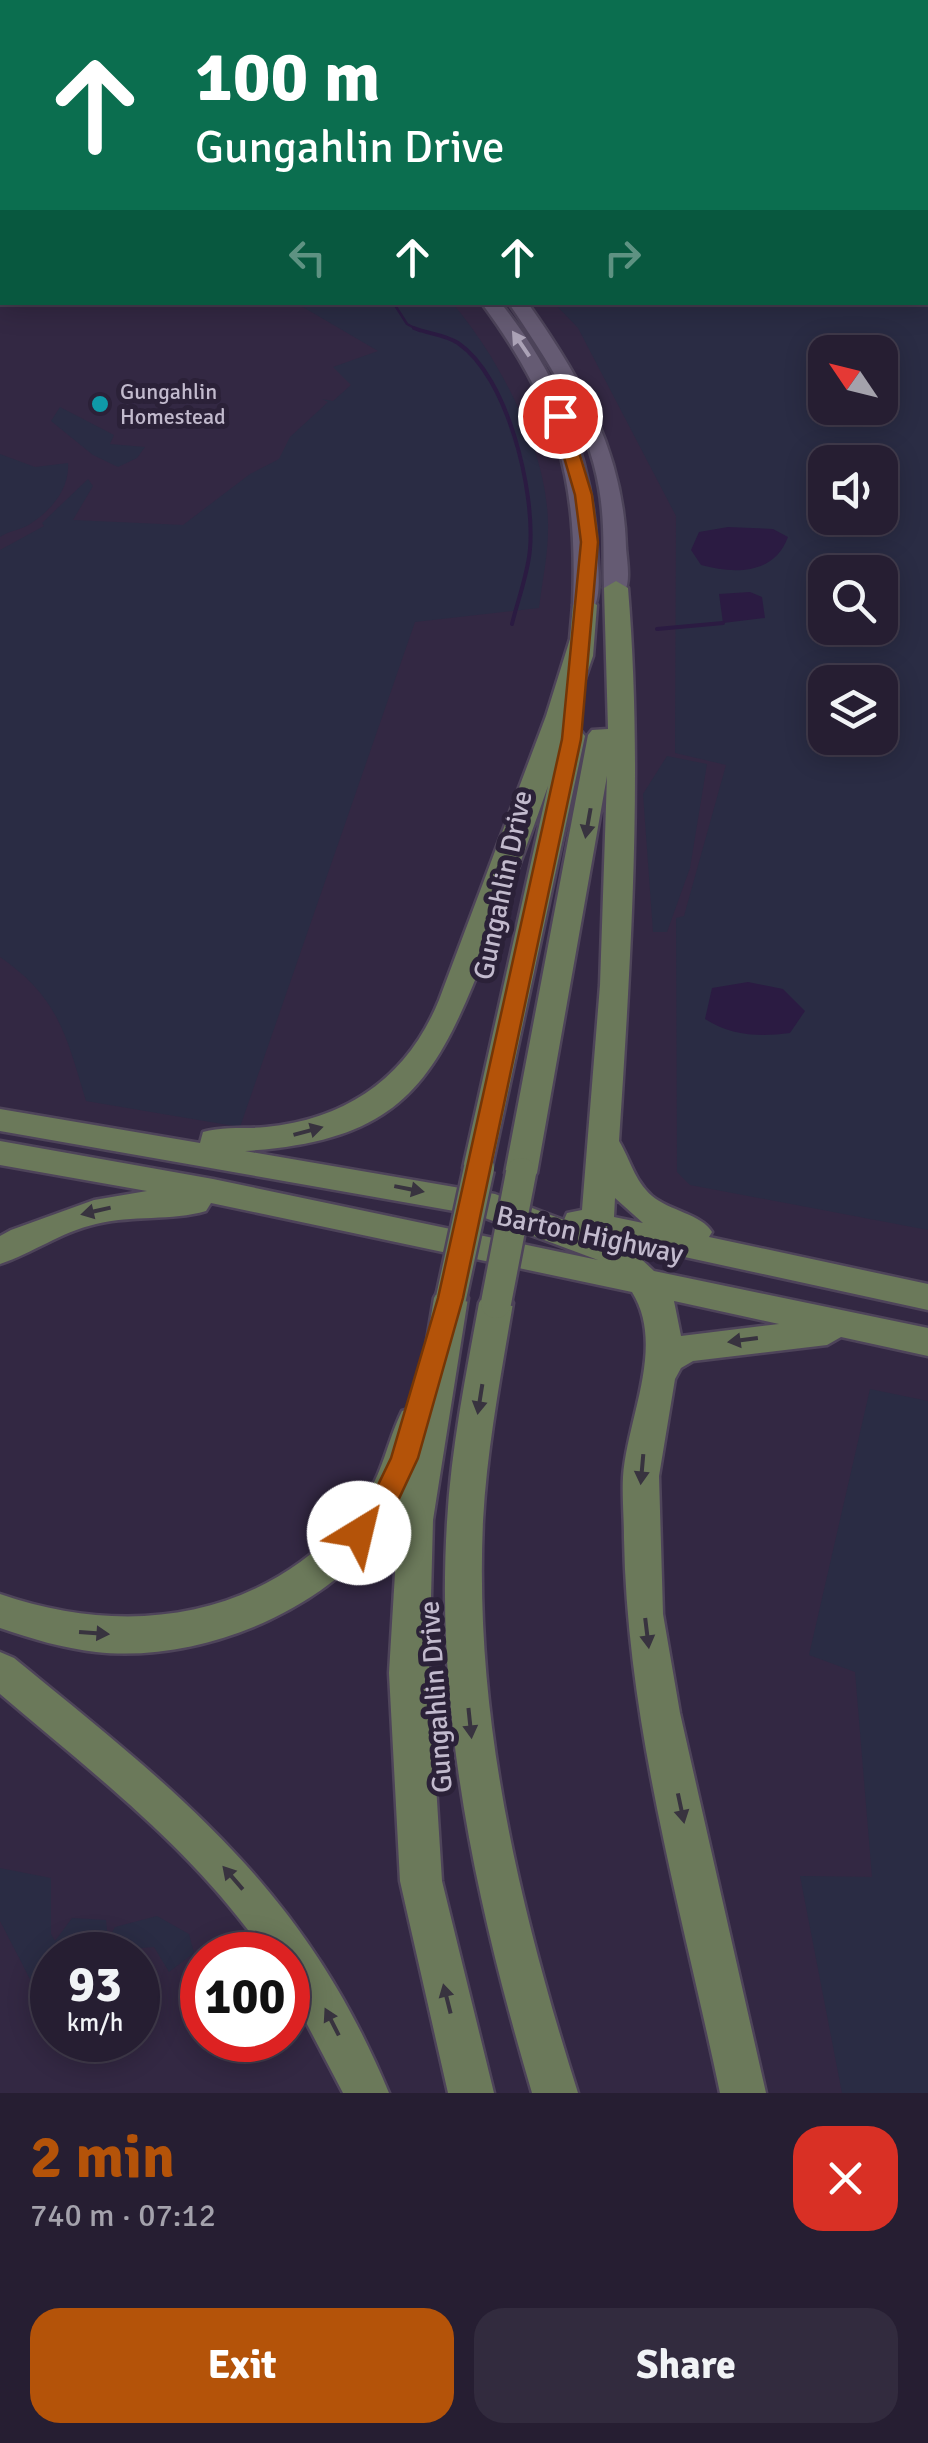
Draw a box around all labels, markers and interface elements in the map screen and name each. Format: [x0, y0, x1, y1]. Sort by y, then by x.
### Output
text: 100 m [195, 34, 380, 120]
icon: ahead [30, 40, 160, 170]
text: Gungahlin Drive [195, 120, 504, 175]
icon: left [280, 230, 335, 285]
icon: ahead [385, 230, 440, 285]
icon: ahead [490, 230, 545, 285]
icon: right [595, 230, 650, 285]
one-way arrow [512, 331, 531, 357]
north arrow [808, 335, 898, 425]
map controls [808, 335, 898, 755]
pin [518, 374, 603, 459]
place label: Gungahlin Homestead [120, 378, 226, 430]
icon: arrive [533, 389, 588, 444]
marker: Gungahlin Homestead [89, 393, 111, 415]
button: sound [808, 445, 898, 535]
button: search [808, 555, 898, 645]
button: layers [808, 665, 898, 755]
street label: Gungahlin Drive [466, 787, 540, 983]
one-way arrow [580, 808, 596, 839]
one-way arrow [293, 1122, 324, 1138]
one-way arrow [394, 1182, 425, 1197]
street label: Barton Highway [493, 1199, 687, 1271]
one-way arrow [80, 1204, 111, 1219]
one-way arrow [727, 1332, 758, 1348]
one-way arrow [472, 1384, 488, 1416]
one-way arrow [633, 1454, 649, 1486]
position arrow [307, 1481, 411, 1585]
street label: Gungahlin Drive [412, 1600, 460, 1794]
one-way arrow [639, 1617, 655, 1649]
one-way arrow [79, 1626, 111, 1642]
one-way arrow [463, 1708, 479, 1739]
one-way arrow [674, 1793, 689, 1824]
one-way arrow [222, 1866, 244, 1891]
speed limit sign: 100 [180, 1932, 310, 2062]
text: 93 [68, 1954, 122, 2016]
one-way arrow [439, 1983, 454, 2014]
text: km/h [67, 2007, 123, 2038]
one-way arrow [324, 2008, 341, 2037]
text: 2 min [30, 2121, 175, 2195]
button: close [793, 2126, 898, 2231]
text: 740 m · 07:12 [30, 2196, 216, 2235]
button: Exit [30, 2308, 454, 2423]
button: Share [474, 2308, 898, 2423]

